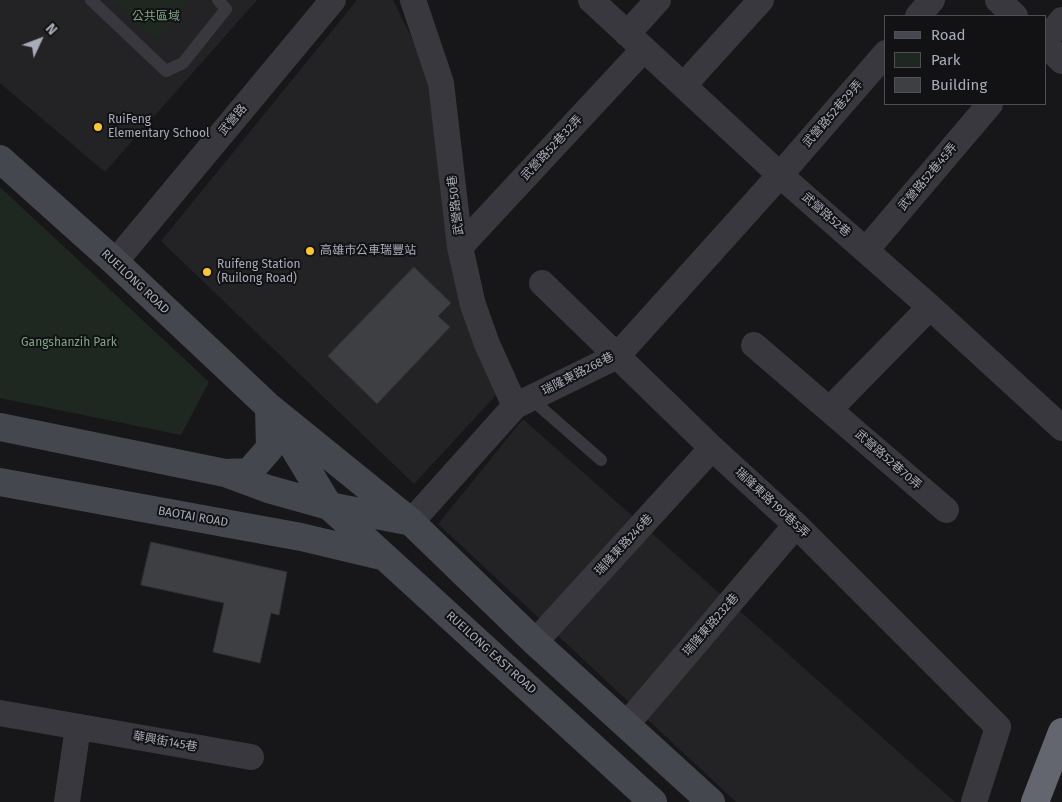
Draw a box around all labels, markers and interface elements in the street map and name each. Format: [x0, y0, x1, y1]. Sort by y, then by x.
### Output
park label: 公共區域 [132, 10, 180, 24]
north arrow [15, 15, 65, 65]
legend [884, 15, 1047, 105]
text: N [42, 20, 61, 39]
text: Road [931, 26, 966, 44]
text: Park [931, 51, 961, 69]
text: Building [931, 76, 987, 94]
street label: 武營路52巷29弄 [800, 78, 866, 150]
street label: 武營路 [216, 102, 250, 138]
place label: RuiFeng Elementary School [108, 113, 210, 141]
street label: 武營路52巷32弄 [518, 113, 586, 183]
marker: RuiFeng Elementary School [92, 121, 104, 133]
street label: 武營路52巷45弄 [895, 140, 961, 214]
street label: 武營路50巷 [445, 174, 467, 236]
street label: 武營路52巷 [799, 190, 853, 240]
place label: 高雄市公車瑞豐站 [320, 244, 416, 258]
marker: 高雄市公車瑞豐站 [304, 245, 316, 257]
street label: RUEILONG ROAD [98, 247, 172, 317]
place label: Ruifeng Station (Ruilong Road) [217, 258, 301, 286]
marker: Ruifeng Station (Ruilong Road) [201, 266, 213, 278]
park label: Gangshanzih Park [21, 336, 117, 350]
street label: 瑞隆東路268巷 [540, 350, 616, 398]
street label: 武營路52巷70弄 [852, 427, 924, 493]
street label: 瑞隆東路190巷5弄 [732, 465, 812, 541]
street label: BAOTAI ROAD [157, 504, 229, 530]
street label: 瑞隆東路246巷 [592, 511, 656, 579]
street label: 瑞隆東路232巷 [680, 591, 742, 659]
street label: RUEILONG EAST ROAD [443, 609, 539, 697]
street label: 華興街145巷 [132, 729, 198, 755]

